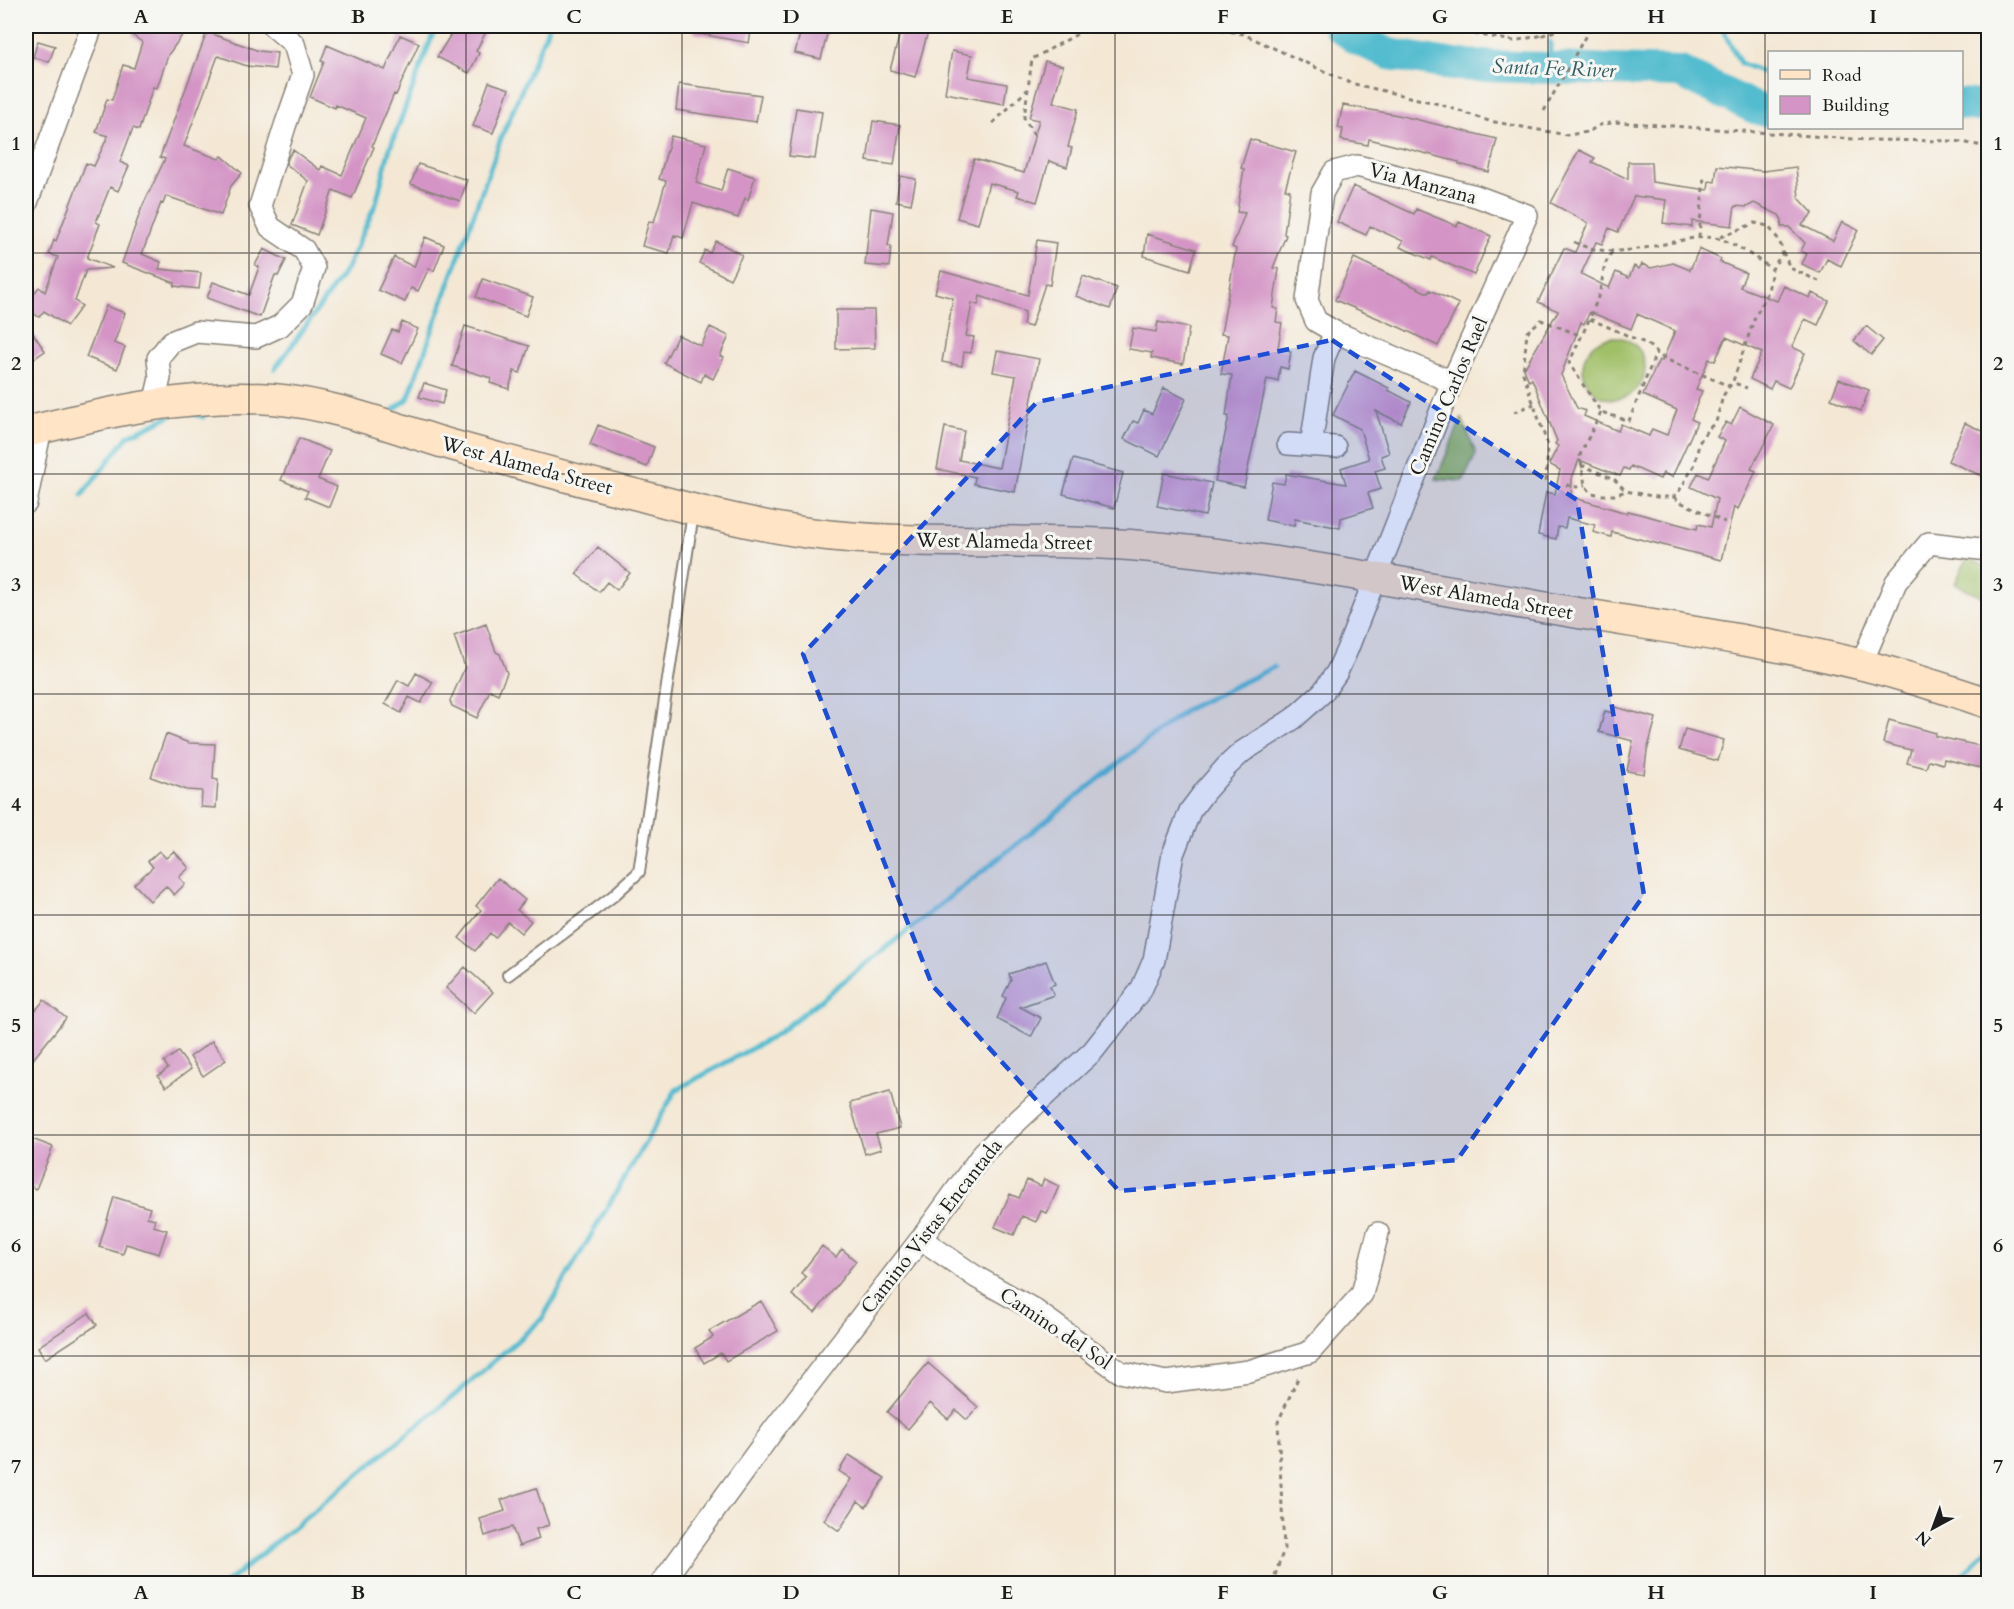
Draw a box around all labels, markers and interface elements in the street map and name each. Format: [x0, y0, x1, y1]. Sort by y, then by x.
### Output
text: A [133, 3, 149, 30]
text: B [351, 3, 365, 30]
text: C [566, 3, 582, 30]
text: D [782, 3, 800, 30]
text: E [1001, 3, 1013, 30]
text: F [1217, 3, 1229, 30]
text: G [1432, 3, 1448, 30]
text: H [1647, 3, 1665, 30]
text: I [1869, 3, 1877, 30]
legend [1768, 51, 1963, 129]
water label: Santa Fe River [1492, 52, 1617, 85]
text: Road [1822, 63, 1862, 88]
text: Building [1822, 93, 1890, 118]
text: 1 [11, 130, 21, 157]
text: 1 [1993, 130, 2003, 157]
street label: Via Manzana [1366, 156, 1480, 211]
street label: Camino Carlos Rael [1403, 313, 1494, 480]
text: 2 [11, 350, 21, 377]
text: 2 [1993, 350, 2003, 377]
street label: West Alameda Street [437, 429, 616, 502]
street label: West Alameda Street [915, 526, 1093, 557]
street label: West Alameda Street [1396, 569, 1576, 626]
text: 3 [11, 571, 21, 598]
text: 3 [1993, 571, 2003, 598]
text: 4 [11, 791, 21, 818]
text: 4 [1993, 791, 2003, 818]
text: 5 [11, 1012, 21, 1039]
text: 5 [1993, 1012, 2003, 1039]
street label: Camino Vistas Encantada [855, 1133, 1008, 1319]
text: 6 [11, 1232, 21, 1259]
text: 6 [1993, 1232, 2003, 1259]
street label: Camino del Sol [994, 1281, 1117, 1376]
text: 7 [11, 1453, 21, 1480]
text: 7 [1993, 1453, 2003, 1480]
north arrow [1903, 1498, 1963, 1558]
text: N [1911, 1526, 1936, 1551]
text: A [133, 1579, 149, 1606]
text: B [351, 1579, 365, 1606]
text: C [566, 1579, 582, 1606]
text: D [782, 1579, 800, 1606]
text: E [1001, 1579, 1013, 1606]
text: F [1217, 1579, 1229, 1606]
text: G [1432, 1579, 1448, 1606]
text: H [1647, 1579, 1665, 1606]
text: I [1869, 1579, 1877, 1606]

